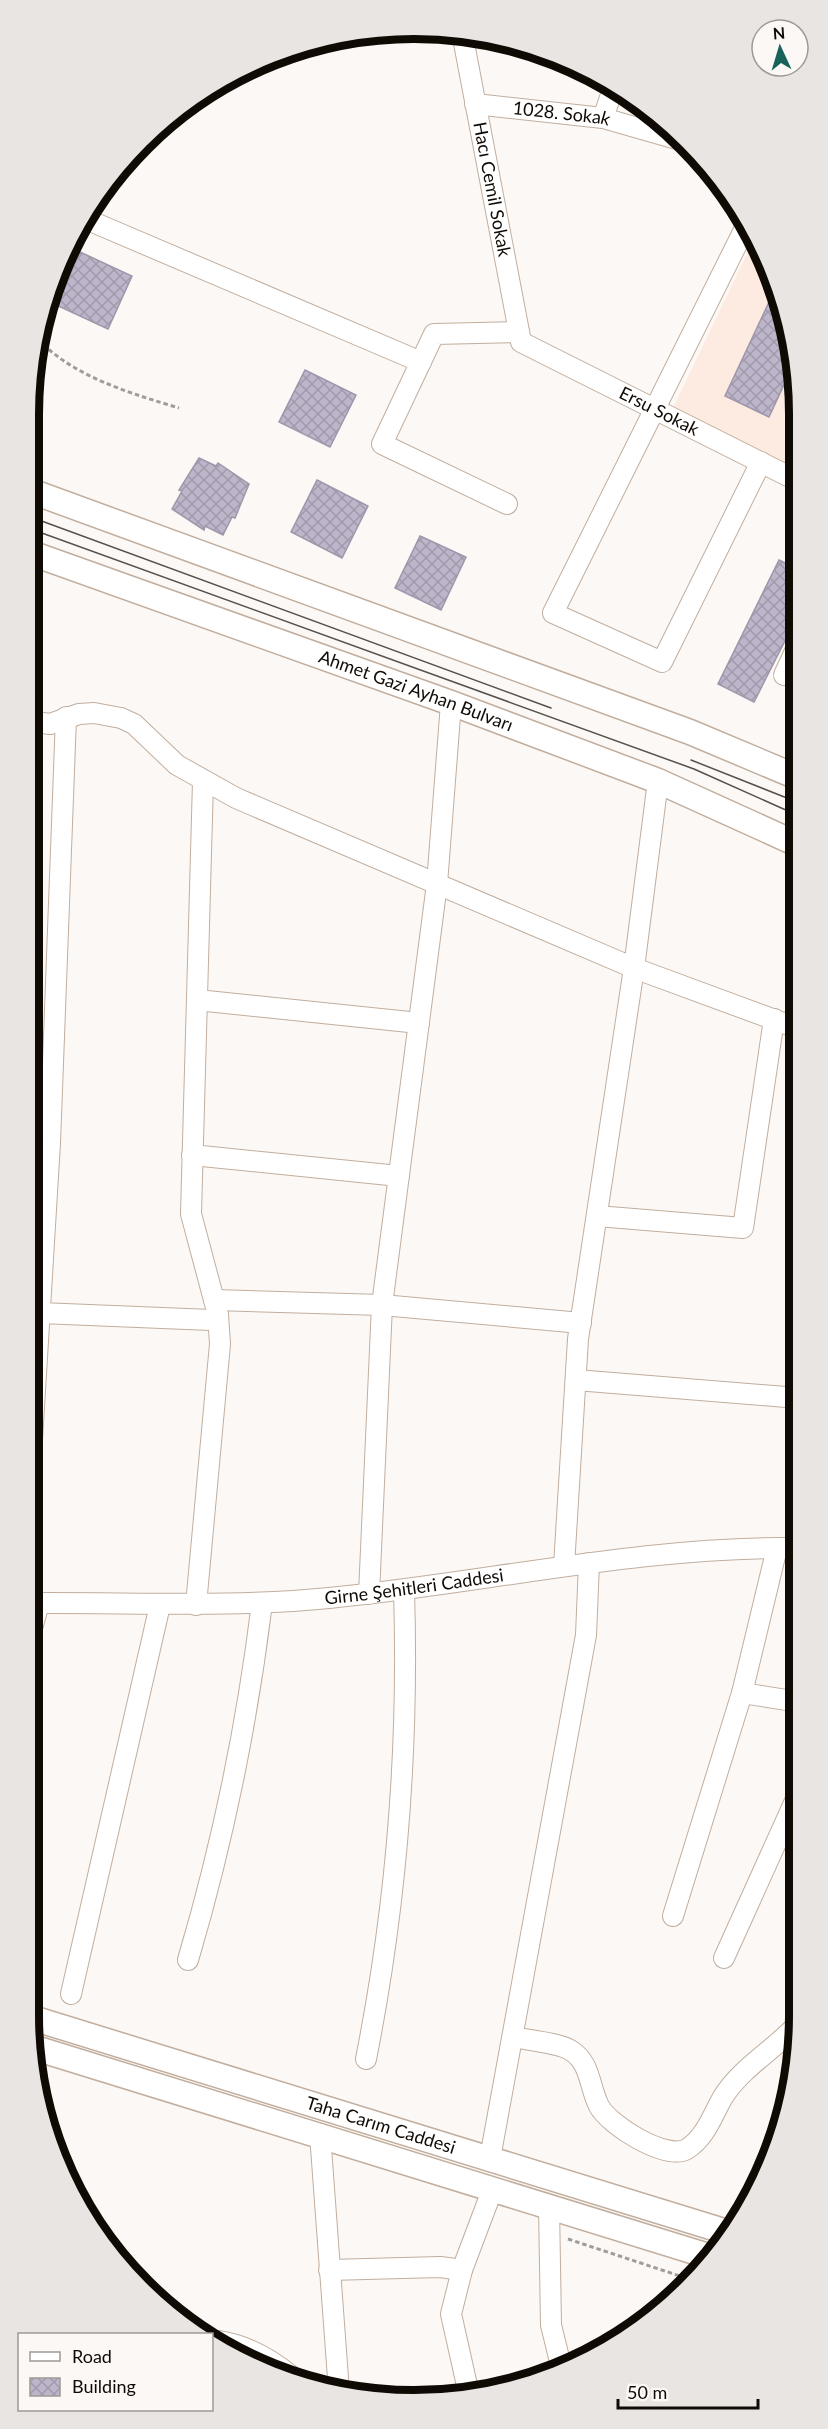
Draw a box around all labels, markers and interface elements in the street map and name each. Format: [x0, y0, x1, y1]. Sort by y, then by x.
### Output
north arrow [750, 18, 810, 78]
text: N [772, 23, 786, 42]
street label: 1028. Sokak [512, 96, 614, 130]
street label: Hacı Cemil Sokak [469, 120, 517, 259]
street label: Ersu Sokak [616, 381, 704, 440]
street label: Ahmet Gazi Ayhan Bulvarı [316, 645, 516, 735]
street label: Girne Şehitleri Caddesi [324, 1563, 505, 1608]
street label: Taha Carım Caddesi [304, 2091, 458, 2158]
legend [18, 2333, 213, 2411]
text: Road [72, 2345, 112, 2367]
scale bar [618, 2372, 758, 2410]
text: Building [72, 2375, 136, 2397]
text: 50 m [627, 2381, 667, 2403]

